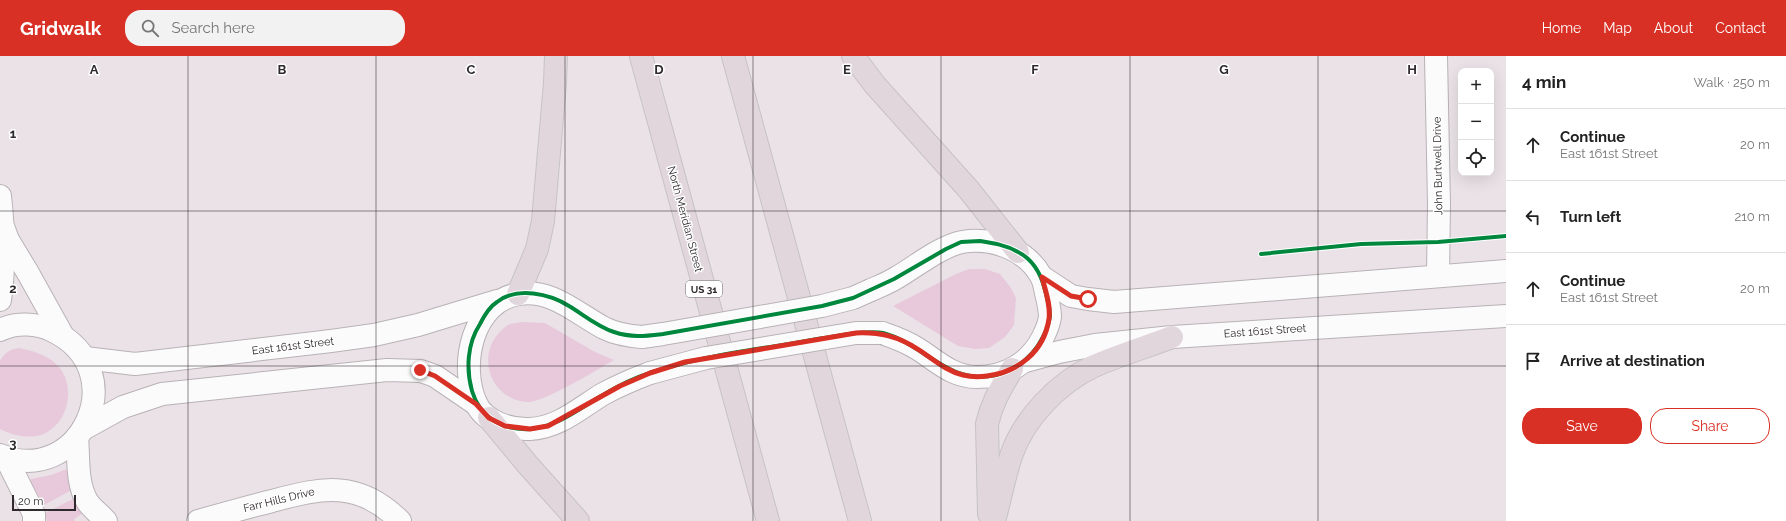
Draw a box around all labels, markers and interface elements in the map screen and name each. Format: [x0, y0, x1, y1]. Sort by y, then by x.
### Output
search box [125, 10, 405, 46]
text: Gridwalk [20, 17, 101, 39]
icon: search [139, 17, 161, 39]
text: Search here [171, 19, 255, 37]
text: Home [1542, 20, 1581, 36]
text: Map [1603, 20, 1632, 36]
text: About [1654, 20, 1693, 36]
text: Contact [1715, 20, 1766, 36]
text: A [90, 62, 99, 77]
text: B [278, 62, 287, 77]
text: C [467, 62, 476, 77]
text: D [654, 62, 664, 77]
text: E [843, 62, 851, 77]
text: F [1031, 62, 1039, 77]
text: G [1219, 62, 1229, 77]
text: H [1407, 62, 1417, 77]
map controls [1458, 68, 1494, 176]
button: + [1458, 68, 1494, 104]
text: 4 min [1522, 72, 1566, 92]
text: Walk · 250 m [1693, 75, 1770, 90]
button: − [1458, 104, 1494, 140]
street label: John Burtwell Drive [1431, 116, 1445, 215]
text: 1 [10, 126, 17, 141]
text: Continue [1560, 128, 1625, 146]
icon: ahead [1522, 134, 1544, 156]
text: 20 m [1740, 137, 1770, 152]
button: locate [1458, 140, 1494, 176]
text: East 161st Street [1560, 146, 1658, 161]
street label: North Meridian Street [665, 165, 705, 274]
icon: left [1522, 206, 1544, 228]
text: Turn left [1560, 208, 1621, 226]
text: 210 m [1734, 209, 1770, 224]
text: Continue [1560, 272, 1625, 290]
icon: ahead [1522, 278, 1544, 300]
text: 2 [9, 281, 17, 296]
road number: US 31 [686, 281, 722, 297]
text: 20 m [1740, 281, 1770, 296]
route start [1079, 290, 1097, 308]
text: East 161st Street [1560, 290, 1658, 305]
street label: East 161st Street [1223, 322, 1307, 340]
street label: East 161st Street [251, 334, 335, 357]
icon: arrive [1522, 350, 1544, 372]
text: Arrive at destination [1560, 352, 1705, 370]
route end [411, 361, 429, 379]
button: Save [1522, 408, 1642, 444]
button: Share [1650, 408, 1770, 444]
text: 3 [9, 436, 17, 451]
street label: Farr Hills Drive [242, 485, 316, 515]
scale bar [12, 493, 76, 512]
text: 20 m [18, 495, 43, 508]

